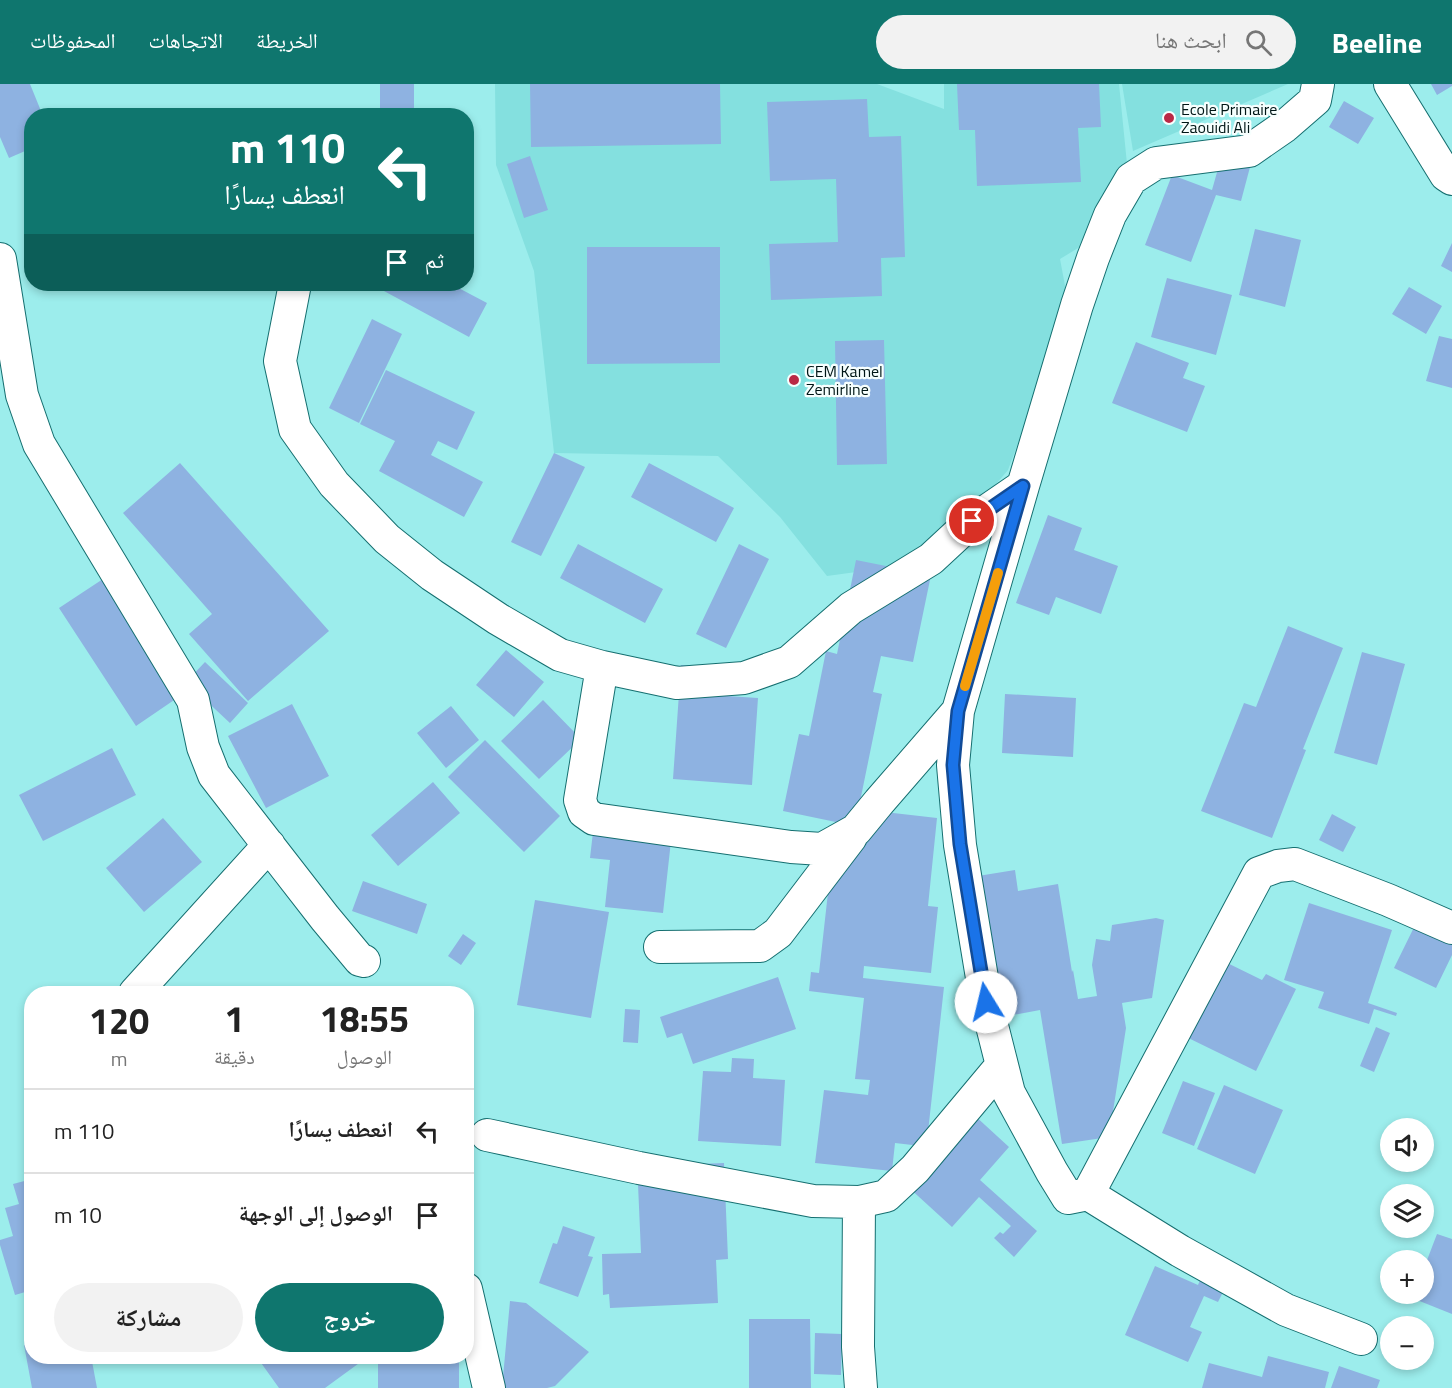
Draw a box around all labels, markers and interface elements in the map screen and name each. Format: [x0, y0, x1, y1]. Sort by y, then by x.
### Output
search box [876, 15, 1296, 69]
text: Beeline [1332, 21, 1422, 64]
text: ابحث هنا [1155, 23, 1227, 57]
text: المحفوظات [30, 24, 115, 56]
text: الاتجاهات [148, 24, 223, 56]
text: الخريطة [256, 24, 318, 56]
icon: search [1242, 26, 1275, 59]
place label: Ecole Primaire Zaouidi Ali [1181, 97, 1277, 139]
marker: Ecole Primaire Zaouidi Ali [1162, 111, 1176, 125]
text: 110 m [230, 115, 345, 179]
icon: left [366, 132, 444, 210]
text: انعطف يسارًا [224, 173, 345, 214]
text: ثم [425, 243, 444, 277]
icon: arrive [380, 246, 413, 279]
place label: CEM Kamel Zemirline [806, 359, 883, 401]
marker: CEM Kamel Zemirline [787, 373, 801, 387]
pin [946, 495, 997, 546]
icon: arrive [955, 504, 988, 537]
position arrow [954, 970, 1018, 1034]
text: 1 [224, 991, 244, 1046]
text: 18:55 [319, 991, 409, 1046]
text: 120 [89, 993, 149, 1048]
text: دقيقة [214, 1041, 255, 1072]
text: الوصول [337, 1041, 392, 1072]
text: m [111, 1043, 127, 1074]
text: انعطف يسارًا [288, 1112, 393, 1146]
text: 110 m [54, 1114, 114, 1148]
icon: left [411, 1115, 444, 1148]
map controls [1380, 1118, 1434, 1370]
button: sound [1380, 1118, 1434, 1172]
button: layers [1380, 1184, 1434, 1238]
text: الوصول إلى الوجهة [239, 1196, 393, 1230]
text: 10 m [54, 1198, 102, 1232]
icon: arrive [411, 1199, 444, 1232]
button: + [1380, 1250, 1434, 1304]
button: مشاركة [54, 1283, 243, 1352]
button: خروج [255, 1283, 444, 1352]
button: − [1380, 1316, 1434, 1370]

